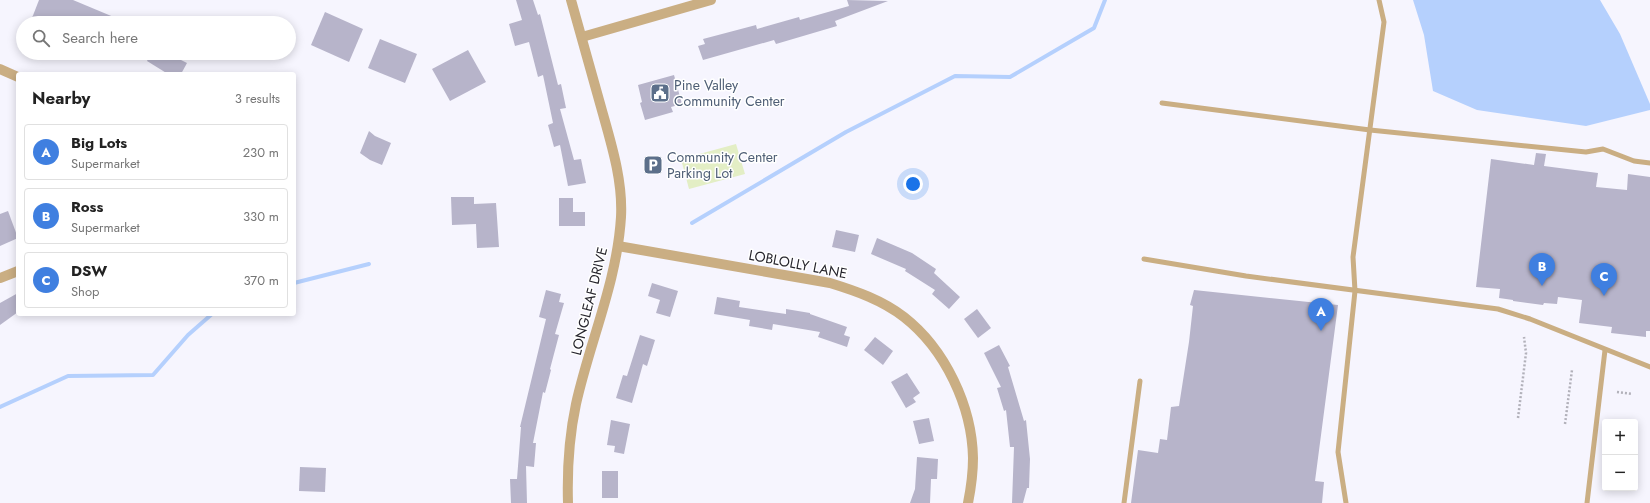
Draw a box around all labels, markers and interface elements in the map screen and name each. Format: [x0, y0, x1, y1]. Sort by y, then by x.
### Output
search box [16, 16, 296, 60]
icon: search [30, 27, 52, 49]
text: Search here [62, 27, 138, 49]
place label: Pine Valley Community Center [674, 75, 785, 111]
public building icon: Pine Valley Community Center [649, 82, 671, 104]
text: Nearby [32, 86, 90, 110]
text: 3 results [235, 89, 280, 108]
text: Big Lots [71, 132, 127, 154]
text: A [41, 143, 51, 162]
text: 230 m [243, 143, 279, 162]
place label: Community Center Parking Lot [667, 147, 778, 183]
text: Supermarket [71, 154, 140, 173]
parking icon: Community Center Parking Lot [642, 154, 664, 176]
your location [903, 174, 923, 194]
text: Ross [71, 196, 103, 218]
text: B [42, 207, 50, 226]
text: 330 m [243, 207, 279, 226]
text: Supermarket [71, 218, 140, 237]
street label: LONGLEAF DRIVE [566, 245, 612, 357]
street label: LOBLOLLY LANE [747, 245, 849, 283]
pin: B [1529, 253, 1555, 286]
text: DSW [71, 260, 107, 282]
pin: C [1591, 263, 1617, 296]
text: C [41, 271, 51, 290]
text: 370 m [243, 271, 279, 290]
text: Shop [71, 282, 99, 301]
pin: A [1308, 298, 1334, 331]
map controls [1602, 419, 1638, 491]
button: + [1602, 419, 1638, 455]
button: − [1602, 455, 1638, 491]

